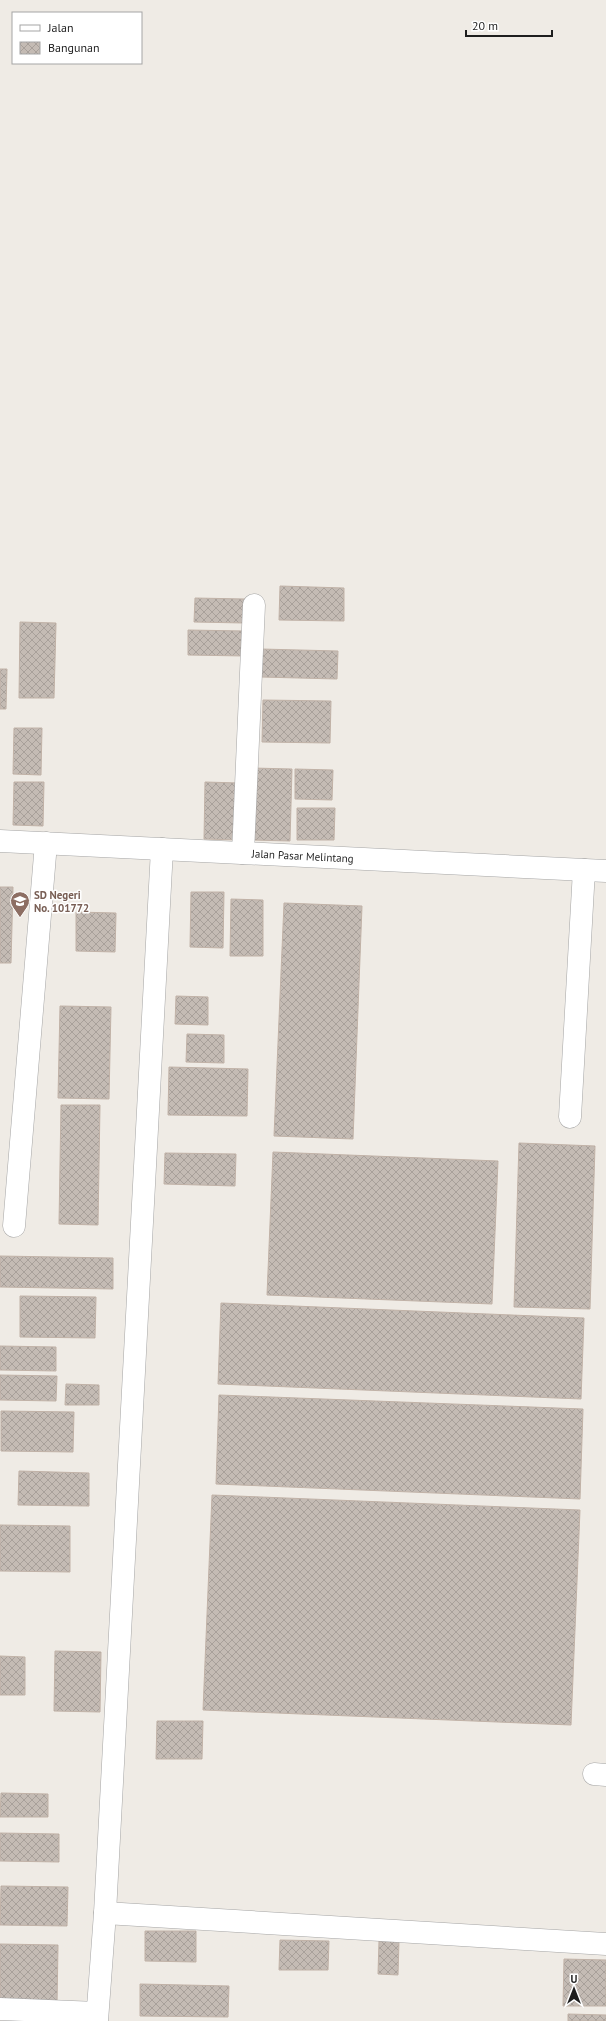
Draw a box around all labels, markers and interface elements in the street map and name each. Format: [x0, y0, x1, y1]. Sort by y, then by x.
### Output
legend [12, 12, 142, 64]
scale bar [466, 12, 552, 38]
text: 20 m [472, 18, 498, 33]
text: Jalan [47, 20, 73, 35]
text: Bangunan [48, 40, 100, 55]
street label: Jalan Pasar Melintang [250, 846, 354, 865]
place label: SD Negeri No. 101772 [34, 888, 89, 915]
school or university icon: SD Negeri No. 101772 [9, 890, 31, 918]
north arrow [554, 1969, 594, 2009]
text: U [571, 1972, 578, 1986]

